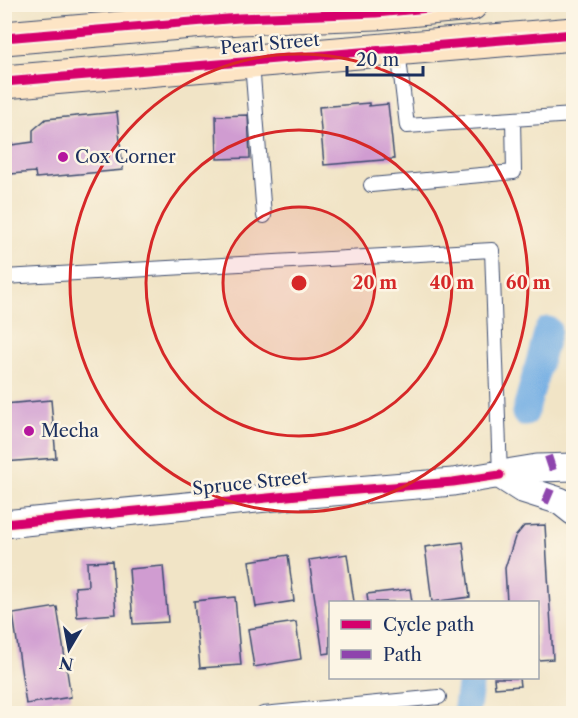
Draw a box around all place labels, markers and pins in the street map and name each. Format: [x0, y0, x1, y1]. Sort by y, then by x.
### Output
place label: Cox Corner [75, 146, 176, 168]
marker: Cox Corner [56, 150, 70, 164]
centre of rings [289, 273, 309, 293]
place label: Mecha [41, 420, 100, 442]
marker: Mecha [22, 424, 36, 438]

